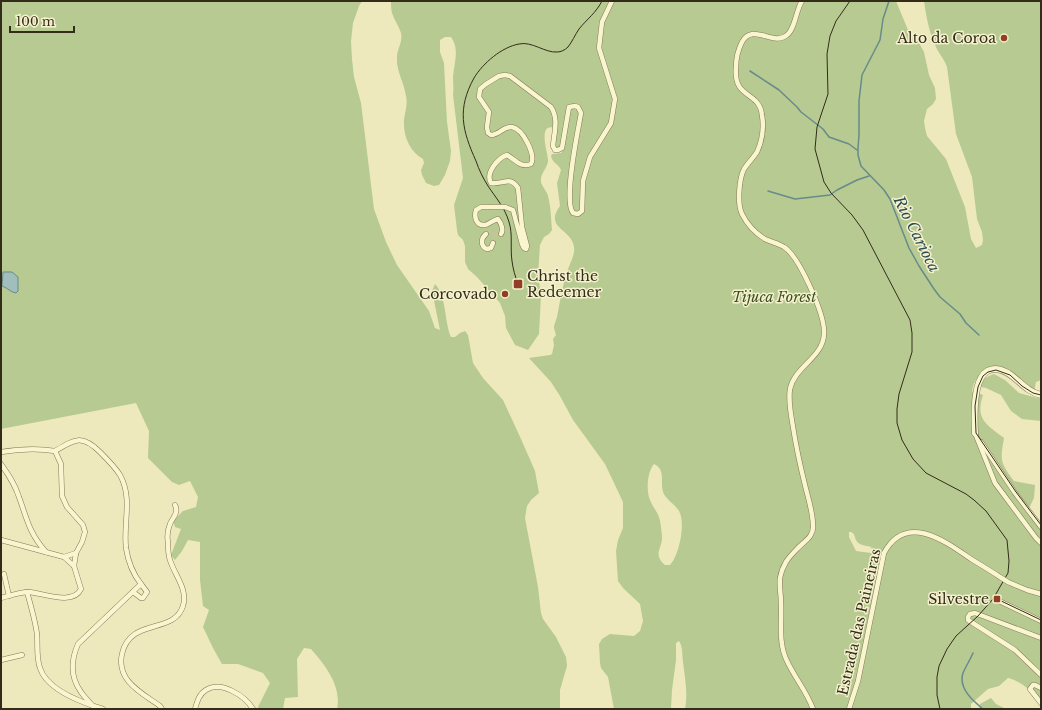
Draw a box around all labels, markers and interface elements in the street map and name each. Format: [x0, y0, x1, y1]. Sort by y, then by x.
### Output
scale bar [10, 8, 74, 34]
text: 100 m [16, 14, 55, 29]
place label: Alto da Coroa [896, 29, 996, 47]
marker: Alto da Coroa [999, 33, 1009, 43]
water label: Rio Carioca [889, 192, 944, 275]
place label: Christ the Redeemer [527, 267, 601, 301]
marker: Christ the Redeemer [512, 278, 524, 290]
place label: Corcovado [419, 285, 497, 303]
park label: Tijuca Forest [732, 288, 817, 306]
marker: Corcovado [500, 289, 510, 299]
street label: Estrada das Paineiras [833, 547, 885, 697]
place label: Silvestre [928, 590, 989, 608]
marker: Silvestre [992, 594, 1002, 604]

